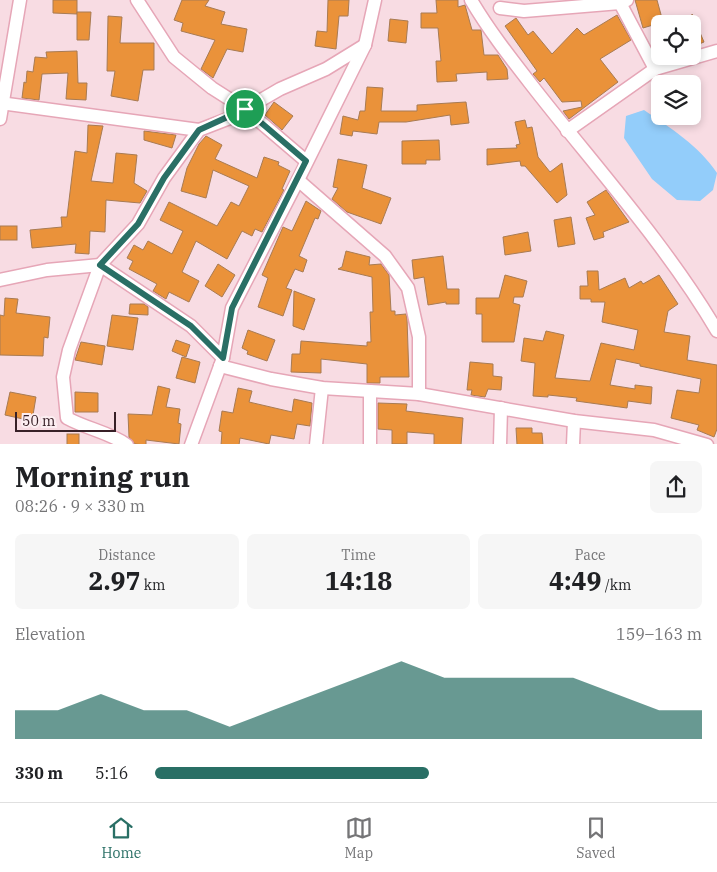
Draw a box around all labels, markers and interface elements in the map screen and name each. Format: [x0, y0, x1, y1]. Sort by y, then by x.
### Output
map controls [651, 15, 701, 125]
button: locate [651, 15, 701, 65]
button: layers [651, 75, 701, 125]
pin [224, 88, 266, 130]
icon: arrive [231, 95, 259, 123]
scale bar [15, 410, 116, 433]
text: 50 m [22, 412, 55, 430]
text: Morning run [15, 458, 190, 495]
button: share [650, 461, 702, 513]
text: 08:26 · 9 × 330 m [15, 496, 145, 516]
text: Distance [98, 546, 155, 564]
text: Time [341, 546, 376, 564]
text: Pace [575, 546, 606, 564]
text: 2.97 [88, 564, 140, 597]
text: 14:18 [325, 564, 392, 597]
text: 4:49 [549, 564, 602, 597]
text: km [140, 576, 165, 594]
text: /km [602, 576, 631, 594]
text: Elevation [15, 624, 85, 644]
text: 159–163 m [616, 624, 702, 644]
text: 330 m [15, 763, 63, 783]
text: 5:16 [95, 763, 128, 783]
tab: Home [102, 814, 141, 862]
tab: Map [345, 814, 373, 862]
tab: Saved [576, 814, 615, 862]

